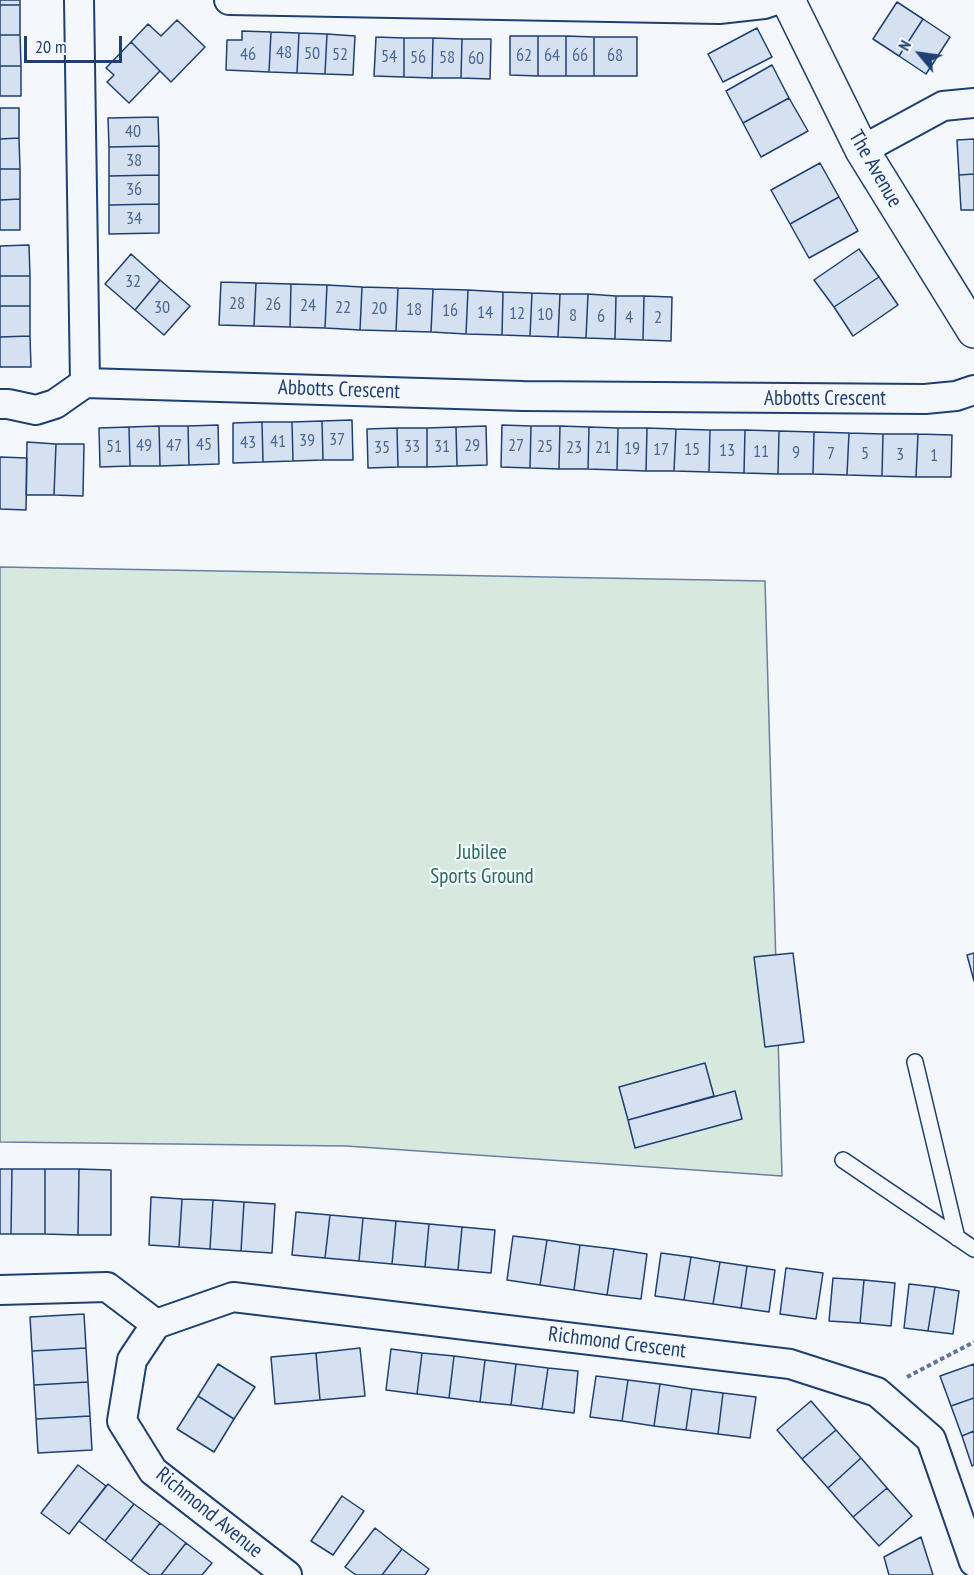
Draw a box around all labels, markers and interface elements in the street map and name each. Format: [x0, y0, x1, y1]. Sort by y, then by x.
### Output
scale bar [27, 24, 124, 62]
north arrow [890, 24, 950, 84]
text: 20 m [35, 35, 67, 58]
text: N [893, 37, 915, 54]
house number: 48 [276, 42, 292, 64]
house number: 50 [304, 43, 320, 65]
house number: 46 [240, 44, 256, 66]
house number: 52 [332, 44, 348, 66]
house number: 62 [516, 45, 532, 67]
house number: 64 [544, 45, 560, 67]
house number: 66 [572, 45, 588, 67]
house number: 68 [607, 45, 623, 67]
house number: 54 [381, 46, 397, 68]
house number: 56 [410, 47, 426, 69]
house number: 58 [439, 47, 455, 69]
house number: 60 [468, 48, 484, 70]
house number: 40 [125, 121, 141, 143]
street label: The Avenue [843, 126, 907, 212]
house number: 38 [126, 150, 142, 172]
house number: 36 [126, 179, 142, 201]
house number: 34 [126, 208, 142, 230]
house number: 32 [125, 271, 141, 293]
house number: 28 [229, 293, 245, 315]
house number: 26 [265, 294, 281, 316]
house number: 24 [300, 295, 316, 317]
house number: 30 [154, 297, 170, 319]
house number: 22 [335, 297, 351, 319]
house number: 20 [371, 298, 387, 320]
house number: 18 [406, 299, 422, 321]
house number: 16 [442, 300, 458, 322]
house number: 14 [477, 302, 493, 324]
house number: 12 [509, 303, 525, 325]
house number: 10 [537, 304, 553, 326]
house number: 8 [569, 305, 577, 327]
house number: 6 [597, 306, 605, 328]
house number: 4 [625, 307, 633, 329]
house number: 2 [654, 307, 662, 329]
street label: Abbotts Crescent [278, 375, 400, 405]
street label: Abbotts Crescent [764, 386, 886, 412]
house number: 37 [329, 429, 345, 451]
house number: 39 [299, 430, 315, 452]
house number: 41 [270, 431, 286, 453]
house number: 43 [240, 432, 256, 454]
house number: 45 [196, 434, 212, 456]
house number: 49 [136, 435, 152, 457]
house number: 47 [166, 435, 182, 457]
house number: 29 [464, 435, 480, 457]
house number: 27 [508, 435, 524, 457]
house number: 51 [106, 436, 122, 458]
house number: 33 [404, 436, 420, 458]
house number: 31 [434, 436, 450, 458]
house number: 25 [537, 436, 553, 458]
house number: 35 [374, 437, 390, 459]
house number: 23 [566, 437, 582, 459]
house number: 21 [595, 437, 611, 459]
house number: 19 [624, 438, 640, 460]
house number: 17 [653, 439, 669, 461]
house number: 15 [684, 439, 700, 461]
house number: 13 [719, 440, 735, 462]
house number: 11 [753, 441, 769, 463]
house number: 9 [792, 442, 800, 464]
house number: 7 [827, 443, 835, 465]
house number: 5 [861, 443, 869, 465]
house number: 3 [896, 444, 904, 466]
house number: 1 [930, 445, 938, 467]
park label: Jubilee Sports Ground [430, 840, 534, 890]
street label: Richmond Crescent [547, 1322, 687, 1364]
street label: Richmond Avenue [151, 1462, 267, 1564]

